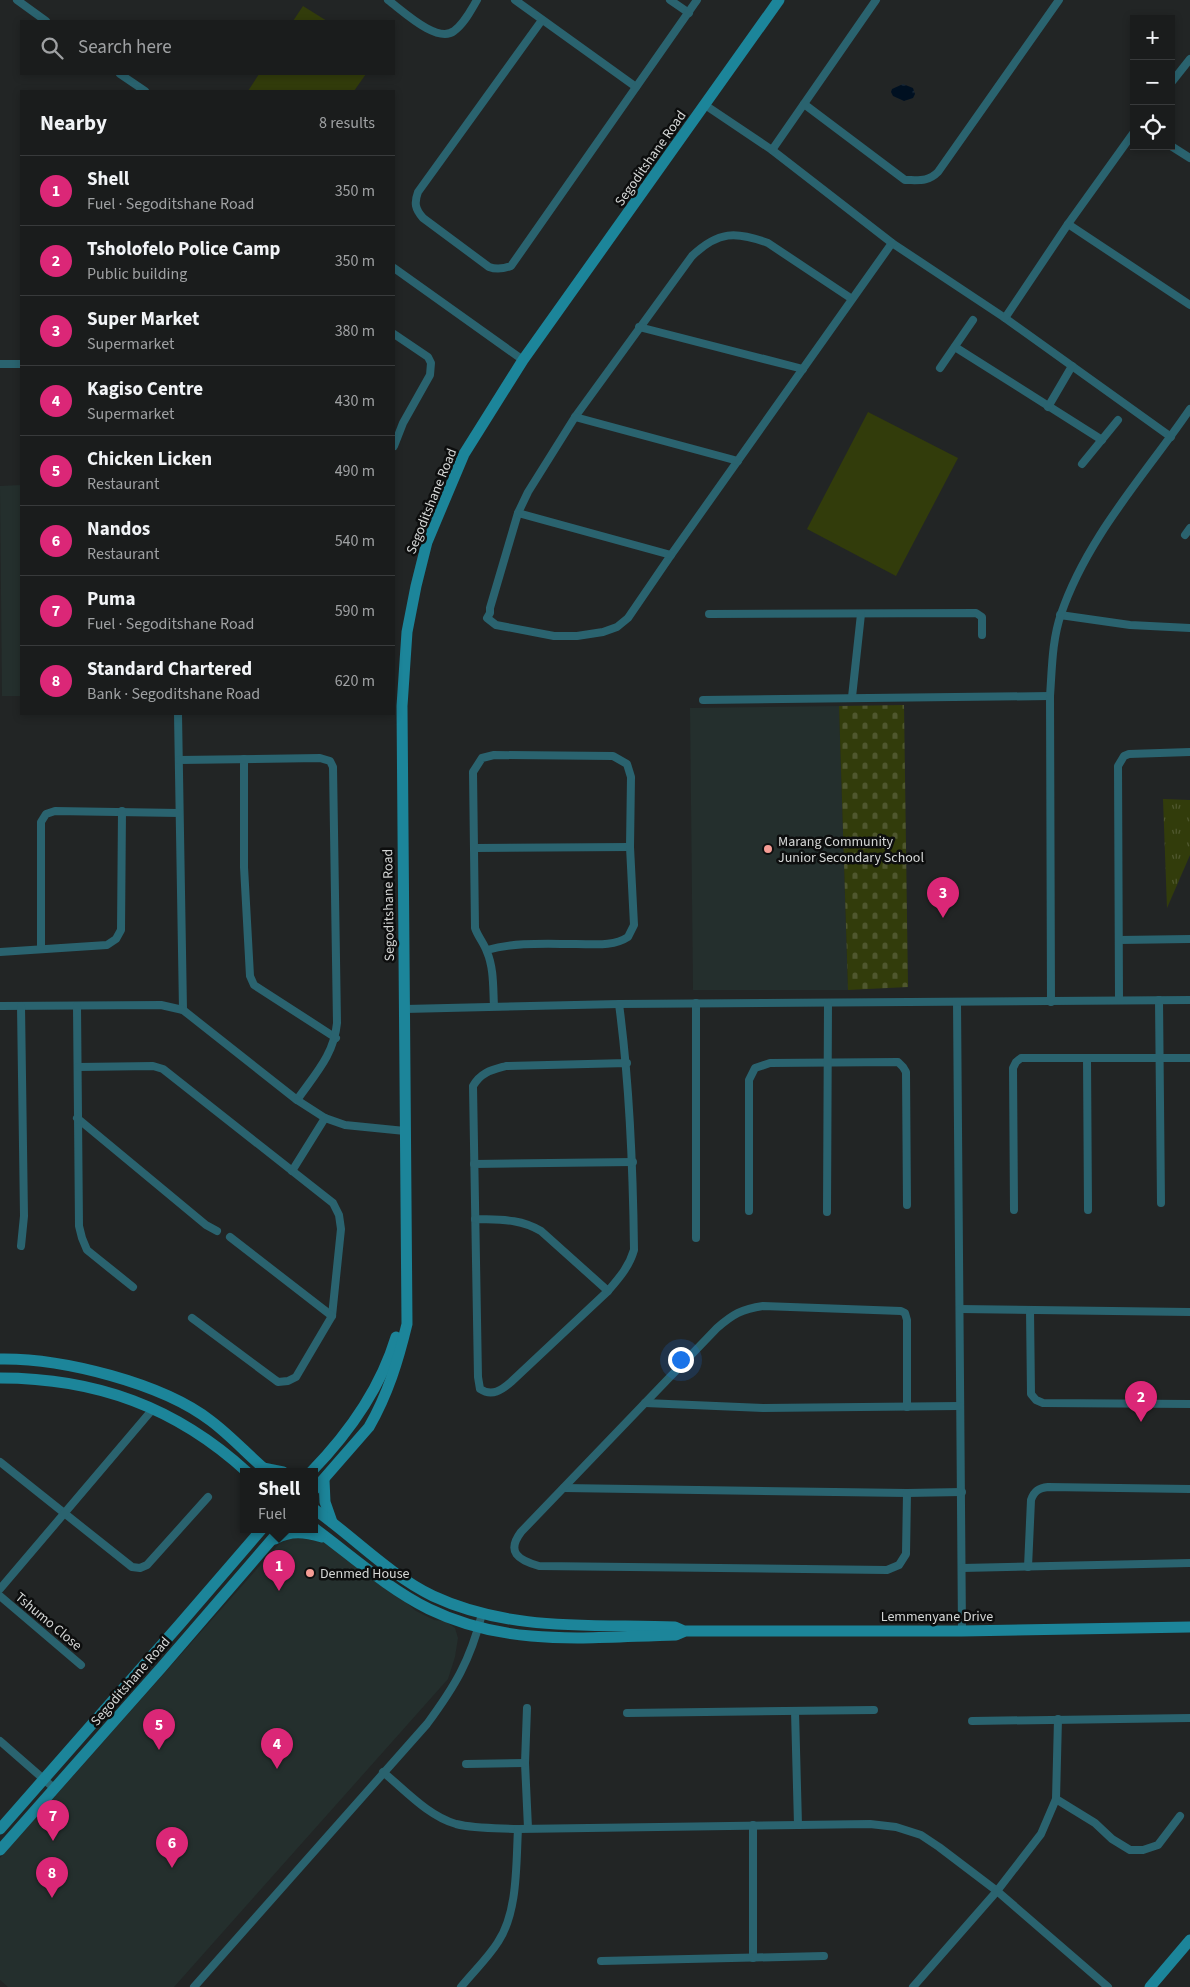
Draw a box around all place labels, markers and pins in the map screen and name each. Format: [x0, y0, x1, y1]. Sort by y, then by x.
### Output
place label: Marang Community Junior Secondary School [778, 832, 924, 868]
marker: Marang Community Junior Secondary School [762, 843, 774, 855]
pin: 3 [927, 877, 959, 918]
pin: 2 [1125, 1381, 1157, 1422]
pin: 1 [263, 1550, 295, 1591]
place label: Denmed House [320, 1564, 410, 1584]
marker: Denmed House [304, 1567, 316, 1579]
pin: 5 [143, 1709, 175, 1750]
pin: 4 [261, 1728, 293, 1769]
pin: 7 [37, 1800, 69, 1841]
pin: 6 [156, 1827, 188, 1868]
pin: 8 [36, 1857, 68, 1898]

